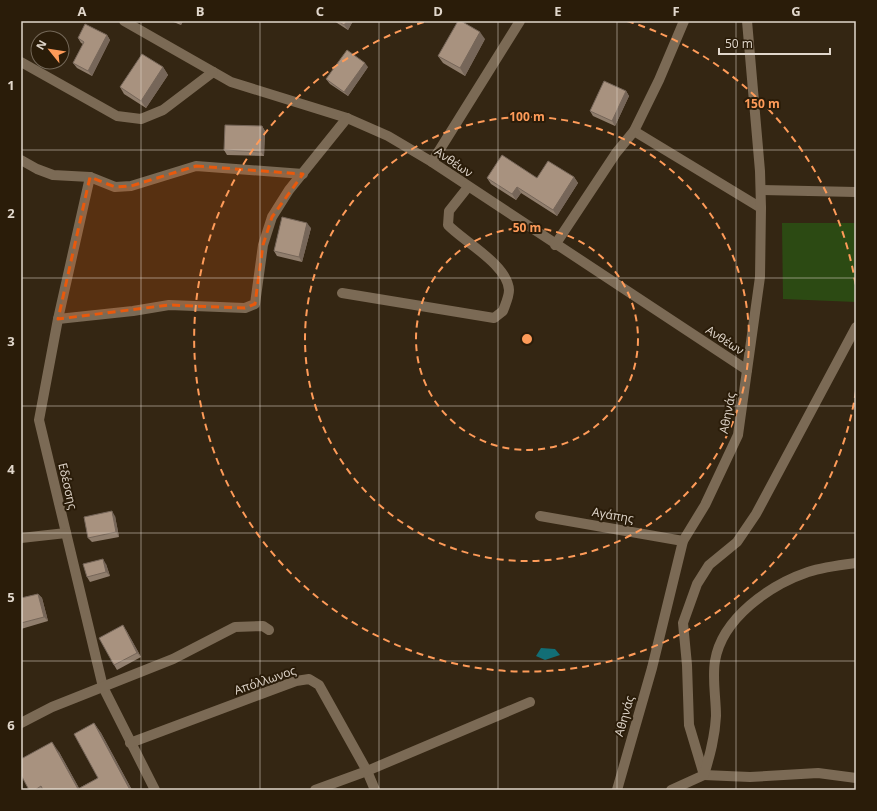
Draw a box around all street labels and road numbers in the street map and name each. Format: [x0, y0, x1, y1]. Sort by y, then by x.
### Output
street label: Ανθέων [432, 143, 476, 181]
street label: Ανθέων [702, 321, 748, 359]
street label: Αθηνάς [715, 391, 739, 435]
street label: Εδέσσης [54, 461, 82, 511]
street label: Αγάπης [591, 503, 635, 527]
street label: Απόλλωνος [232, 661, 298, 698]
street label: Αθηνάς [610, 693, 638, 738]

